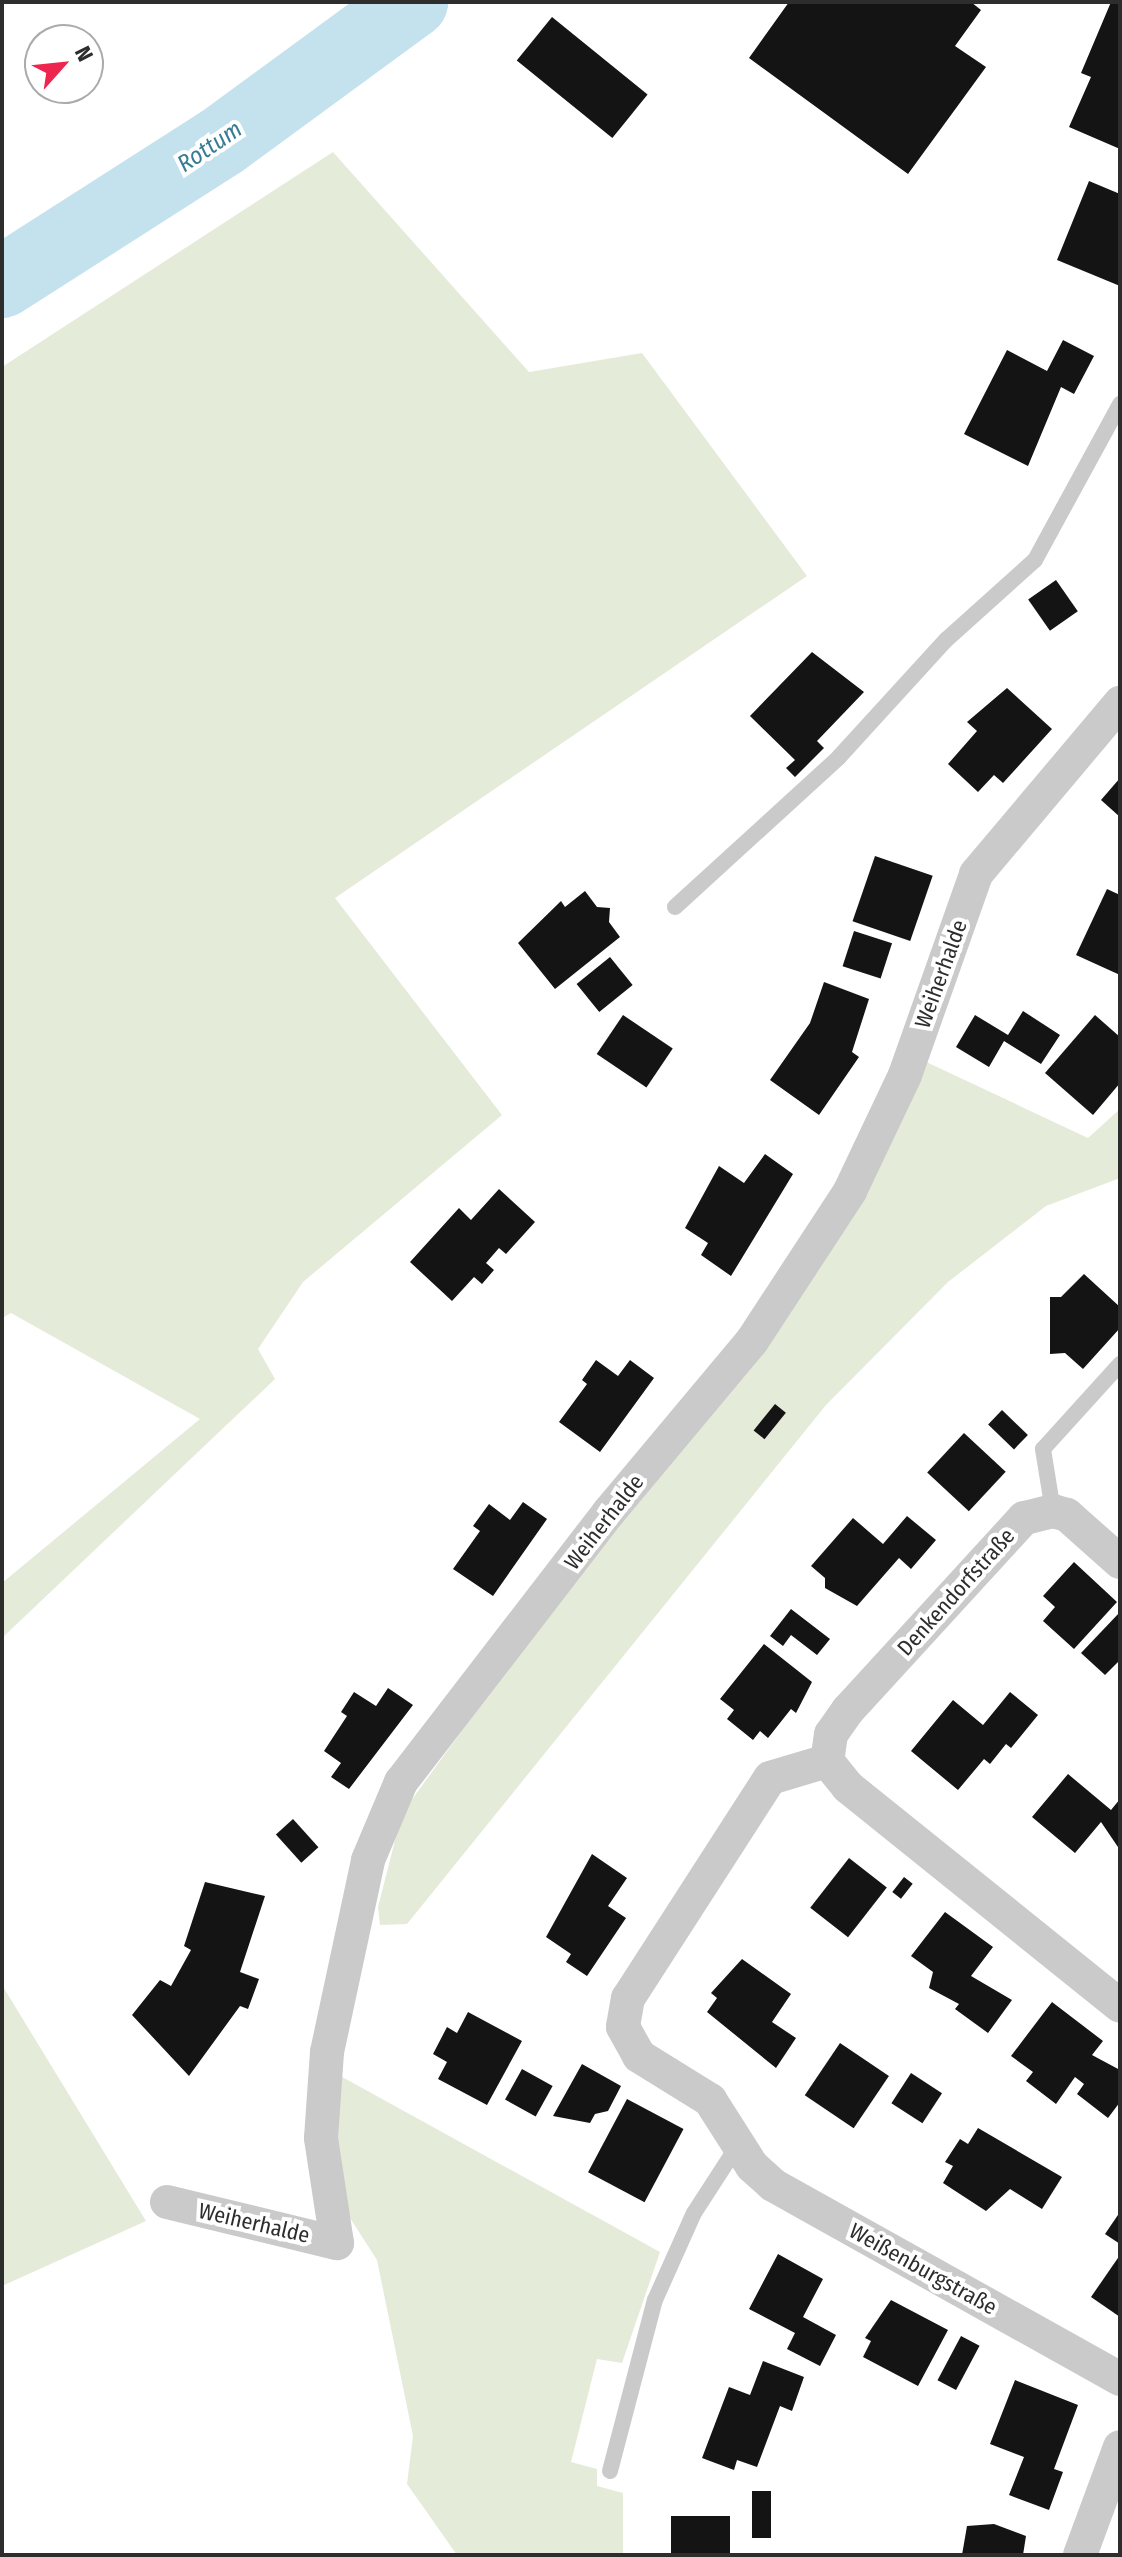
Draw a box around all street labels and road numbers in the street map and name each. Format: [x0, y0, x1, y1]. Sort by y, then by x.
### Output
street label: Weiherhalde [909, 916, 973, 1032]
street label: Weiherhalde [559, 1469, 649, 1575]
street label: Denkendorfstraße [892, 1523, 1020, 1661]
street label: Weiherhalde [196, 2197, 312, 2249]
street label: Weißenburgstraße [845, 2218, 1001, 2320]

